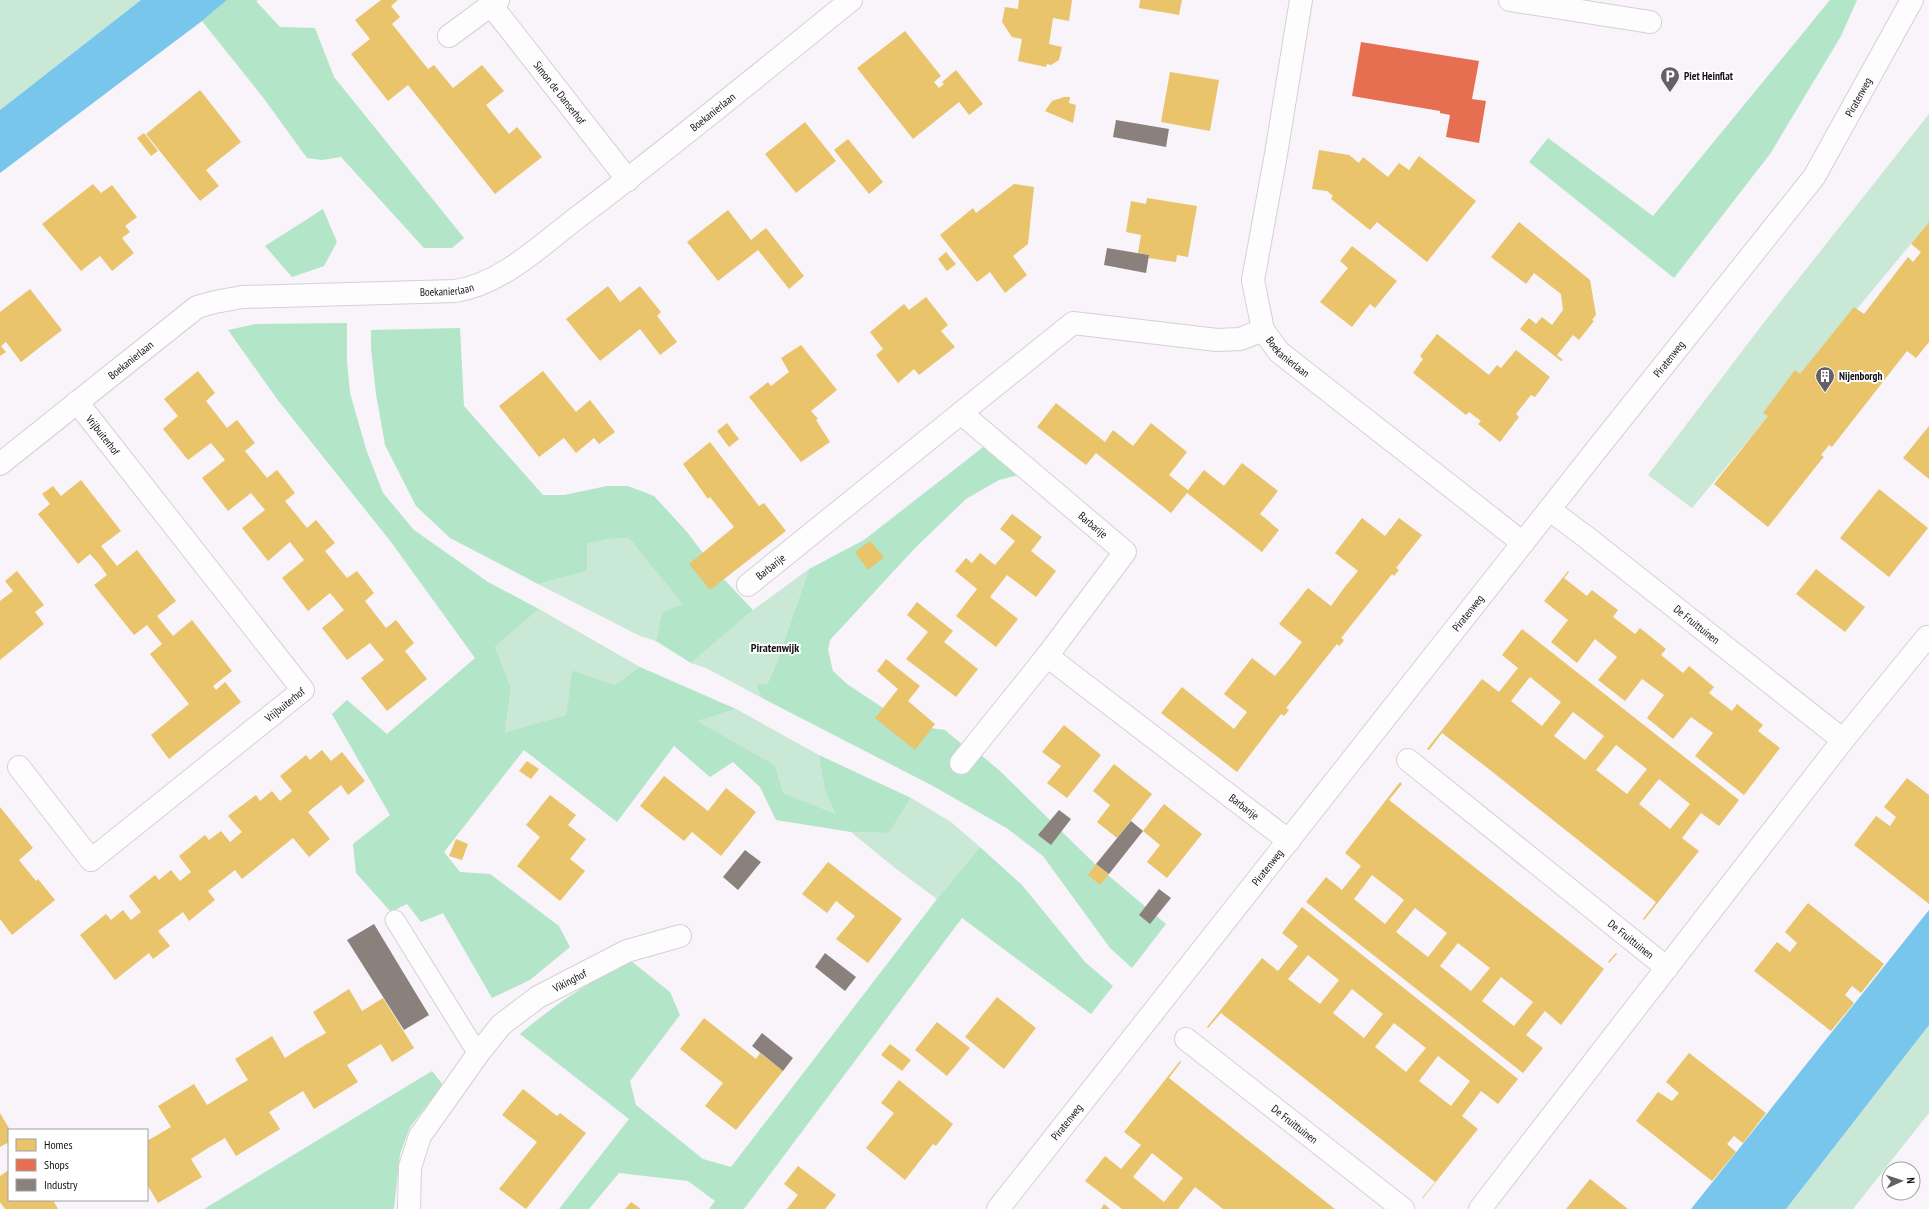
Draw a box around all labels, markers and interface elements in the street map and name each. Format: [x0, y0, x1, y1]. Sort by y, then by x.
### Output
street label: Simon de Danserhof [531, 58, 589, 128]
parking icon: Piet Heinflat [1659, 65, 1681, 93]
place label: Piet Heinflat [1684, 69, 1734, 83]
street label: Piratenweg [1842, 75, 1875, 119]
street label: Boekanierlaan [687, 90, 738, 134]
street label: Boekanierlaan [420, 280, 476, 299]
street label: Boekanierlaan [1263, 334, 1312, 380]
street label: Boekanierlaan [105, 337, 156, 382]
street label: Piratenweg [1650, 338, 1688, 380]
building icon: Nijenborgh [1814, 365, 1836, 393]
place label: Nijenborgh [1839, 369, 1882, 383]
street label: Vrijbuiterhof [82, 411, 124, 459]
street label: Barbarije [1075, 509, 1111, 542]
street label: Barbarije [753, 550, 789, 583]
street label: Piratenweg [1449, 592, 1487, 634]
street label: De Fruittuinen [1671, 602, 1723, 647]
district label: Piratenwijk [751, 640, 799, 655]
street label: Vrijbuiterhof [261, 684, 308, 725]
street label: Barbarije [1226, 791, 1262, 823]
street label: Piratenweg [1249, 846, 1286, 888]
street label: De Fruittuinen [1605, 916, 1657, 962]
street label: Vikinghof [549, 966, 590, 996]
street label: Piratenweg [1048, 1101, 1086, 1143]
street label: De Fruittuinen [1269, 1102, 1321, 1147]
legend [8, 1129, 148, 1201]
text: Homes [44, 1137, 72, 1152]
text: Shops [44, 1157, 69, 1172]
north arrow [1881, 1161, 1921, 1201]
text: Industry [44, 1177, 78, 1192]
text: N [1904, 1177, 1918, 1184]

